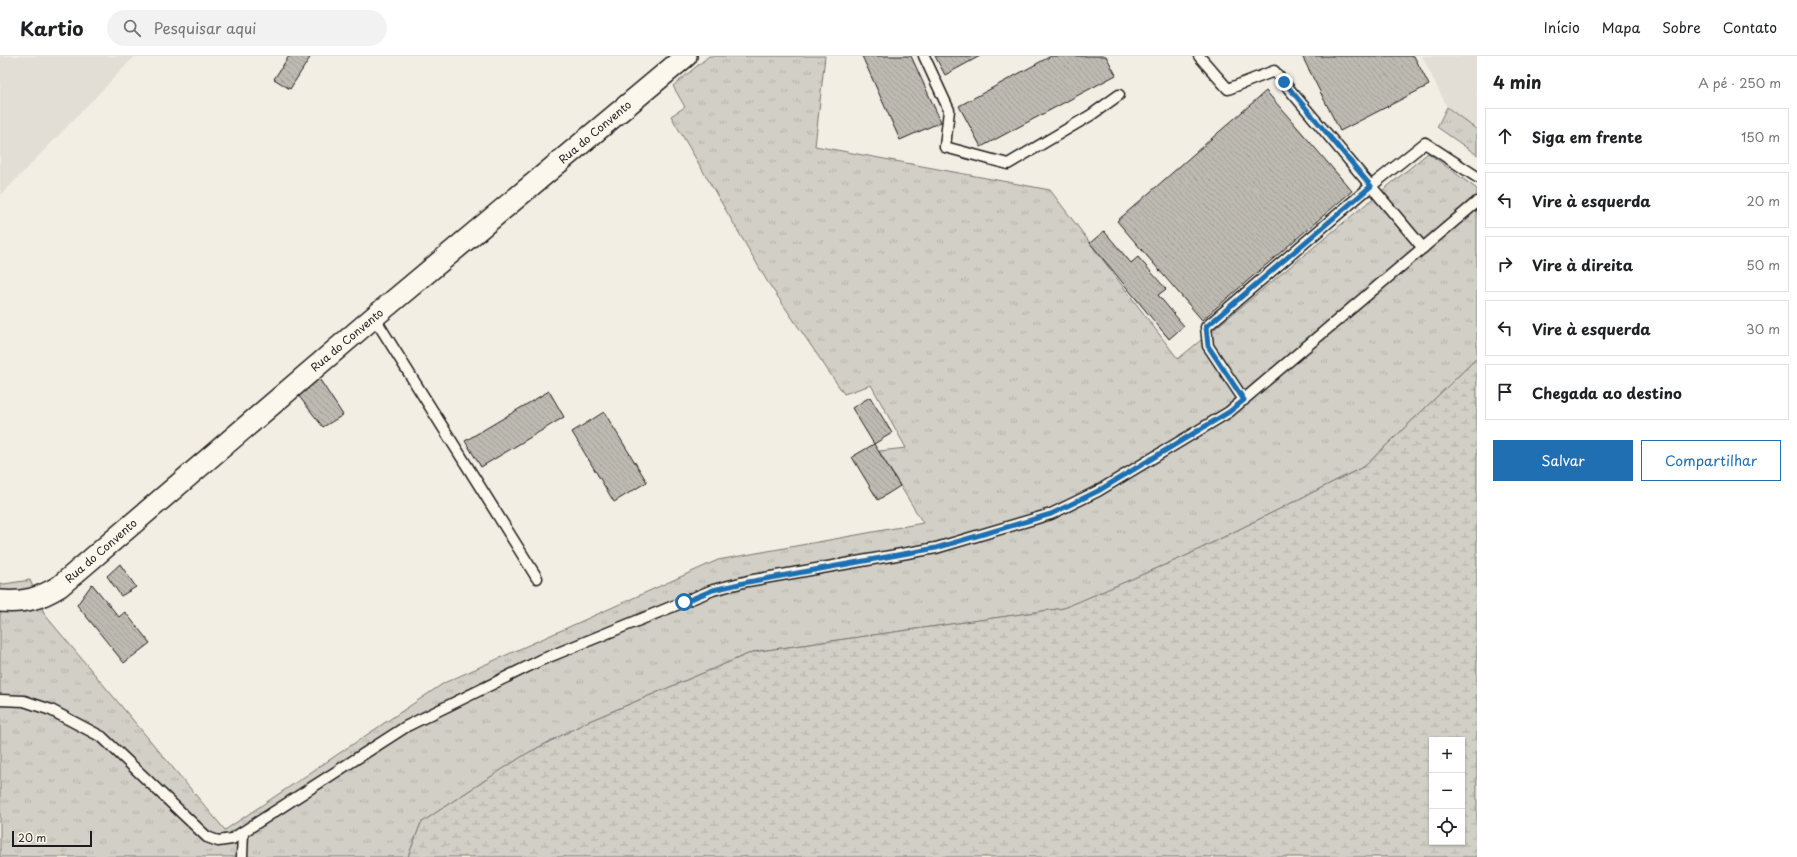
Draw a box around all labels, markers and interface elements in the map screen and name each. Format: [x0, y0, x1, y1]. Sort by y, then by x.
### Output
search box [107, 10, 387, 46]
text: Kartio [20, 14, 83, 42]
text: Pesquisar aqui [153, 16, 256, 39]
icon: search [121, 17, 143, 39]
text: Início [1544, 17, 1580, 38]
text: Mapa [1602, 17, 1640, 38]
text: Sobre [1662, 17, 1701, 38]
text: Contato [1723, 17, 1777, 38]
text: 4 min [1493, 69, 1541, 95]
route end [1275, 73, 1293, 91]
text: A pé · 250 m [1698, 73, 1781, 92]
street label: Rua do Convento [555, 96, 635, 167]
icon: ahead [1494, 125, 1516, 147]
text: Siga em frente [1532, 125, 1642, 148]
text: 150 m [1741, 127, 1780, 146]
icon: left [1494, 189, 1516, 211]
text: Vire à esquerda [1532, 189, 1651, 212]
text: 20 m [1746, 191, 1780, 210]
icon: right [1494, 253, 1516, 275]
text: Vire à direita [1532, 253, 1633, 276]
text: 50 m [1746, 255, 1780, 274]
street label: Rua do Convento [307, 304, 387, 375]
icon: left [1494, 317, 1516, 339]
text: Vire à esquerda [1532, 317, 1651, 340]
text: 30 m [1746, 319, 1780, 338]
icon: arrive [1494, 381, 1516, 403]
text: Chegada ao destino [1532, 381, 1682, 404]
button: Salvar [1493, 440, 1633, 481]
button: Compartilhar [1641, 440, 1781, 481]
street label: Rua do Convento [61, 515, 140, 587]
route start [675, 593, 693, 611]
map controls [1429, 737, 1465, 845]
button: + [1429, 737, 1465, 773]
button: − [1429, 773, 1465, 809]
button: locate [1429, 809, 1465, 845]
scale bar [12, 829, 92, 848]
text: 20 m [18, 829, 46, 846]

